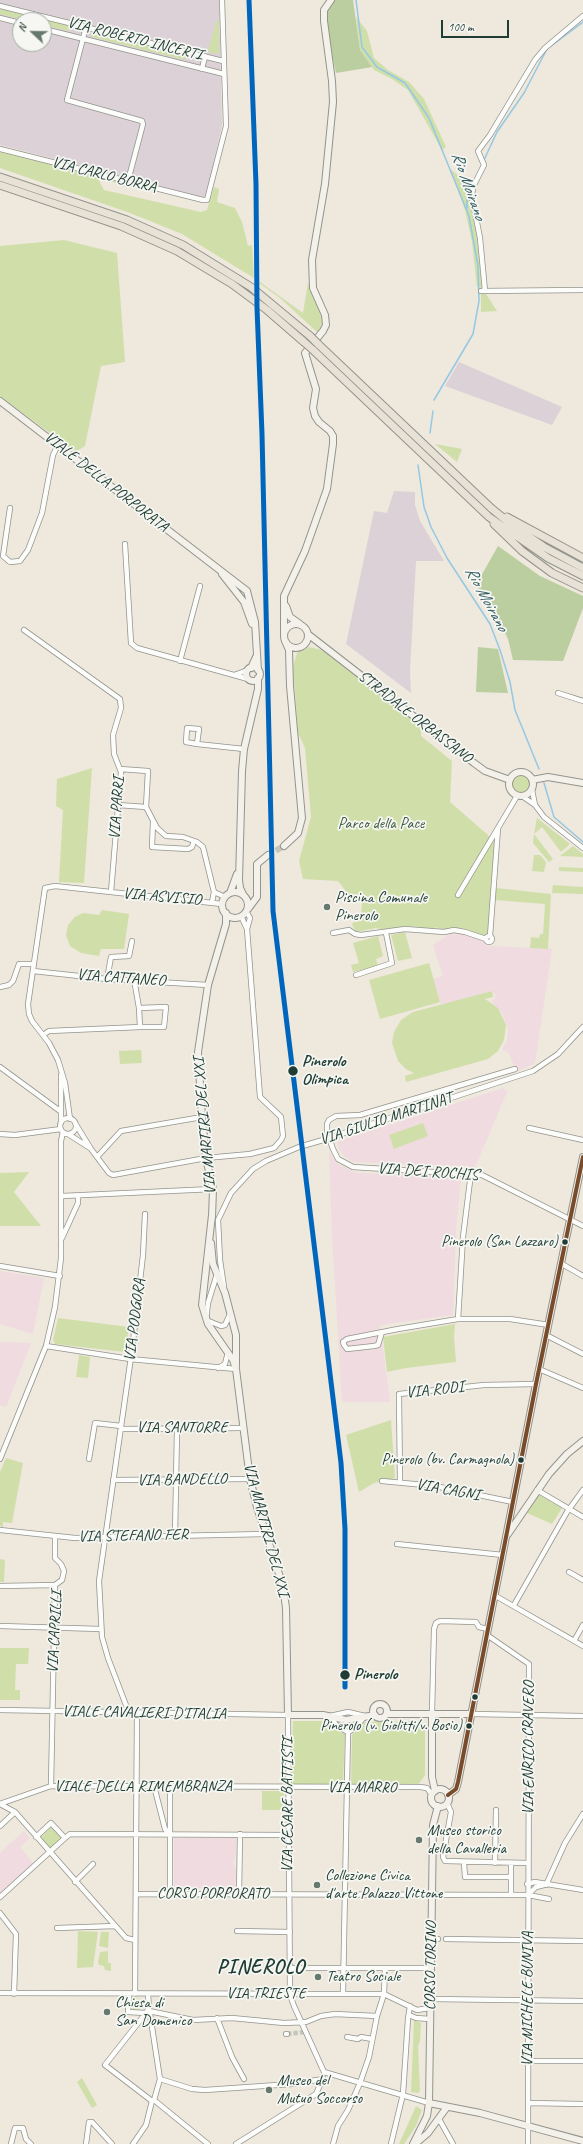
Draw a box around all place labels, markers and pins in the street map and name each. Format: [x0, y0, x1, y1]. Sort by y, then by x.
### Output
place label: Piscina Comunale Pinerolo [335, 888, 427, 926]
marker: Piscina Comunale Pinerolo [322, 902, 332, 912]
place label: Pinerolo Olimpica [302, 1052, 348, 1090]
marker: Pinerolo Olimpica [286, 1064, 300, 1078]
place label: Pinerolo (San Lazzaro) [441, 1233, 558, 1251]
marker: Pinerolo (San Lazzaro) [560, 1237, 570, 1247]
place label: Pinerolo (bv. Carmagnola) [382, 1451, 514, 1469]
marker: Pinerolo (bv. Carmagnola) [516, 1455, 526, 1465]
place label: Pinerolo [354, 1665, 398, 1685]
marker: Pinerolo [338, 1668, 352, 1682]
unlabelled marker [470, 1692, 480, 1702]
place label: Pinerolo (v. Giolitti/v. Bosio) [320, 1717, 462, 1735]
marker: Pinerolo (v. Giolitti/v. Bosio) [464, 1721, 474, 1731]
place label: Museo storico della Cavalleria [427, 1821, 506, 1859]
marker: Museo storico della Cavalleria [414, 1835, 424, 1845]
place label: Collezione Civica d'arte Palazzo Vittone [325, 1866, 442, 1904]
marker: Collezione Civica d'arte Palazzo Vittone [312, 1880, 322, 1890]
place label: Teatro Sociale [326, 1967, 400, 1987]
marker: Teatro Sociale [313, 1972, 323, 1982]
place label: Chiesa di San Domenico [115, 1993, 192, 2031]
marker: Chiesa di San Domenico [102, 2007, 112, 2017]
place label: Museo del Mutuo Soccorso [277, 2071, 362, 2109]
marker: Museo del Mutuo Soccorso [264, 2085, 274, 2095]

